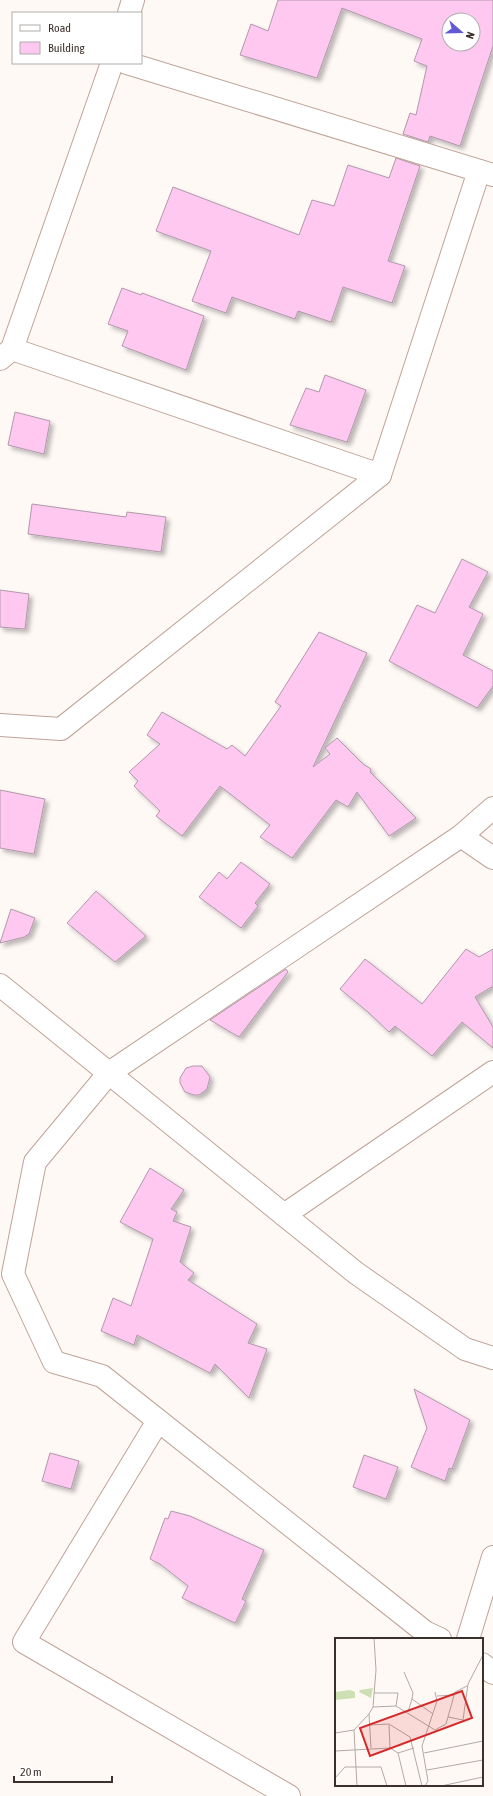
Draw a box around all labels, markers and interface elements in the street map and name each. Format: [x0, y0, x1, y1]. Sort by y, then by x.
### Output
legend [12, 12, 142, 64]
north arrow [441, 12, 481, 52]
text: Road [48, 21, 71, 35]
text: N [464, 30, 477, 41]
text: Building [48, 41, 86, 55]
inset map [335, 1638, 483, 1786]
scale bar [14, 1758, 112, 1784]
text: 20 m [20, 1765, 42, 1779]

